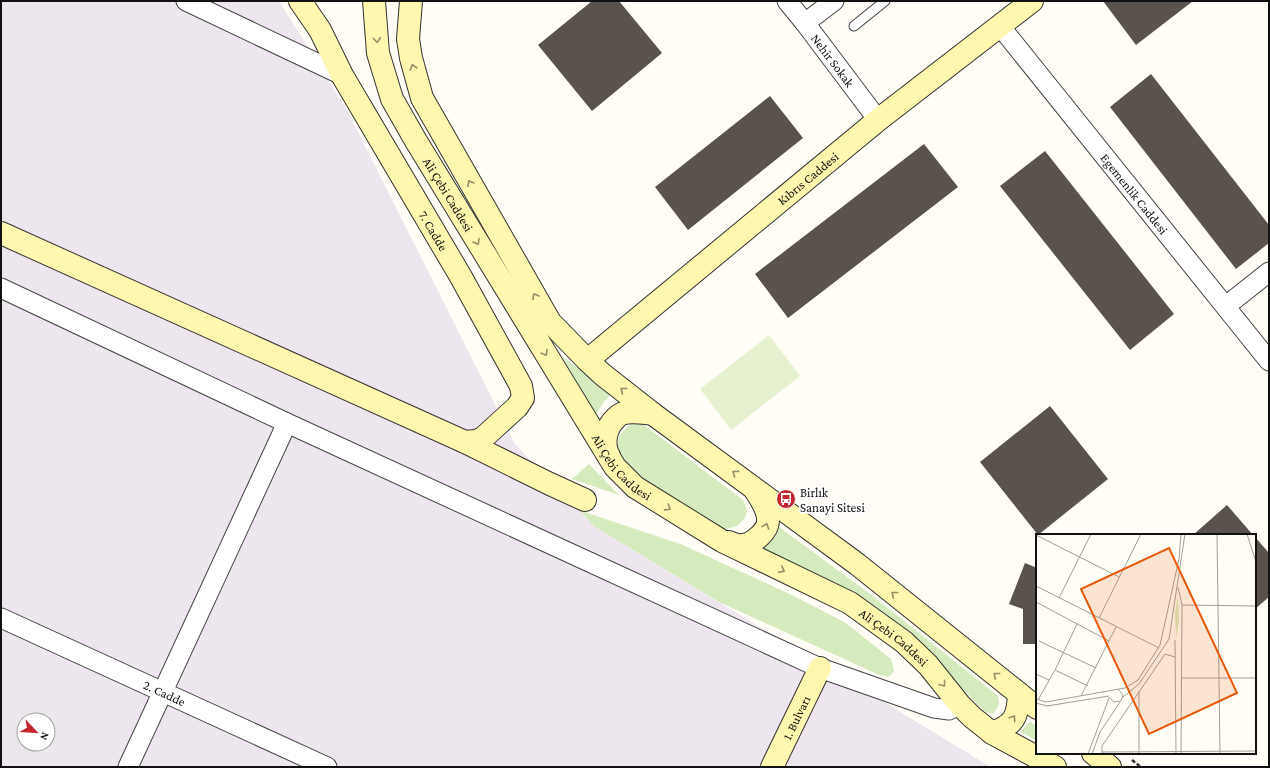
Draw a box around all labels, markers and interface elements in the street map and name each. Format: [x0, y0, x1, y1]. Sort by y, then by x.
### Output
street label: Nehir Sokak [808, 31, 858, 91]
one-way arrow [372, 37, 381, 43]
one-way arrow [409, 64, 418, 71]
street label: Kıbrıs Caddesi [774, 149, 842, 208]
street label: Egemenlik Caddesi [1097, 151, 1171, 238]
street label: Ali Çebi Caddesi [420, 155, 477, 235]
one-way arrow [468, 180, 475, 187]
street label: 7. Cadde [416, 208, 451, 254]
one-way arrow [473, 238, 480, 245]
one-way arrow [532, 293, 539, 300]
one-way arrow [540, 349, 547, 356]
one-way arrow [620, 388, 627, 395]
street label: Ali Çebi Caddesi [589, 431, 655, 504]
one-way arrow [732, 471, 739, 478]
place label: Birlık Sanayi Sitesi [800, 485, 865, 515]
bus stop icon: Birlık Sanayi Sitesi [775, 488, 797, 510]
one-way arrow [664, 503, 671, 511]
one-way arrow [761, 522, 769, 529]
inset map [1036, 534, 1256, 754]
one-way arrow [778, 565, 785, 573]
one-way arrow [892, 592, 899, 599]
street label: Ali Çebi Caddesi [856, 605, 932, 670]
one-way arrow [993, 673, 1000, 680]
street label: 2. Cadde [141, 677, 188, 710]
one-way arrow [939, 680, 946, 687]
street label: 1. Bulvarı [779, 693, 814, 742]
north arrow [16, 712, 56, 752]
one-way arrow [1008, 716, 1015, 723]
text: N [38, 730, 52, 743]

